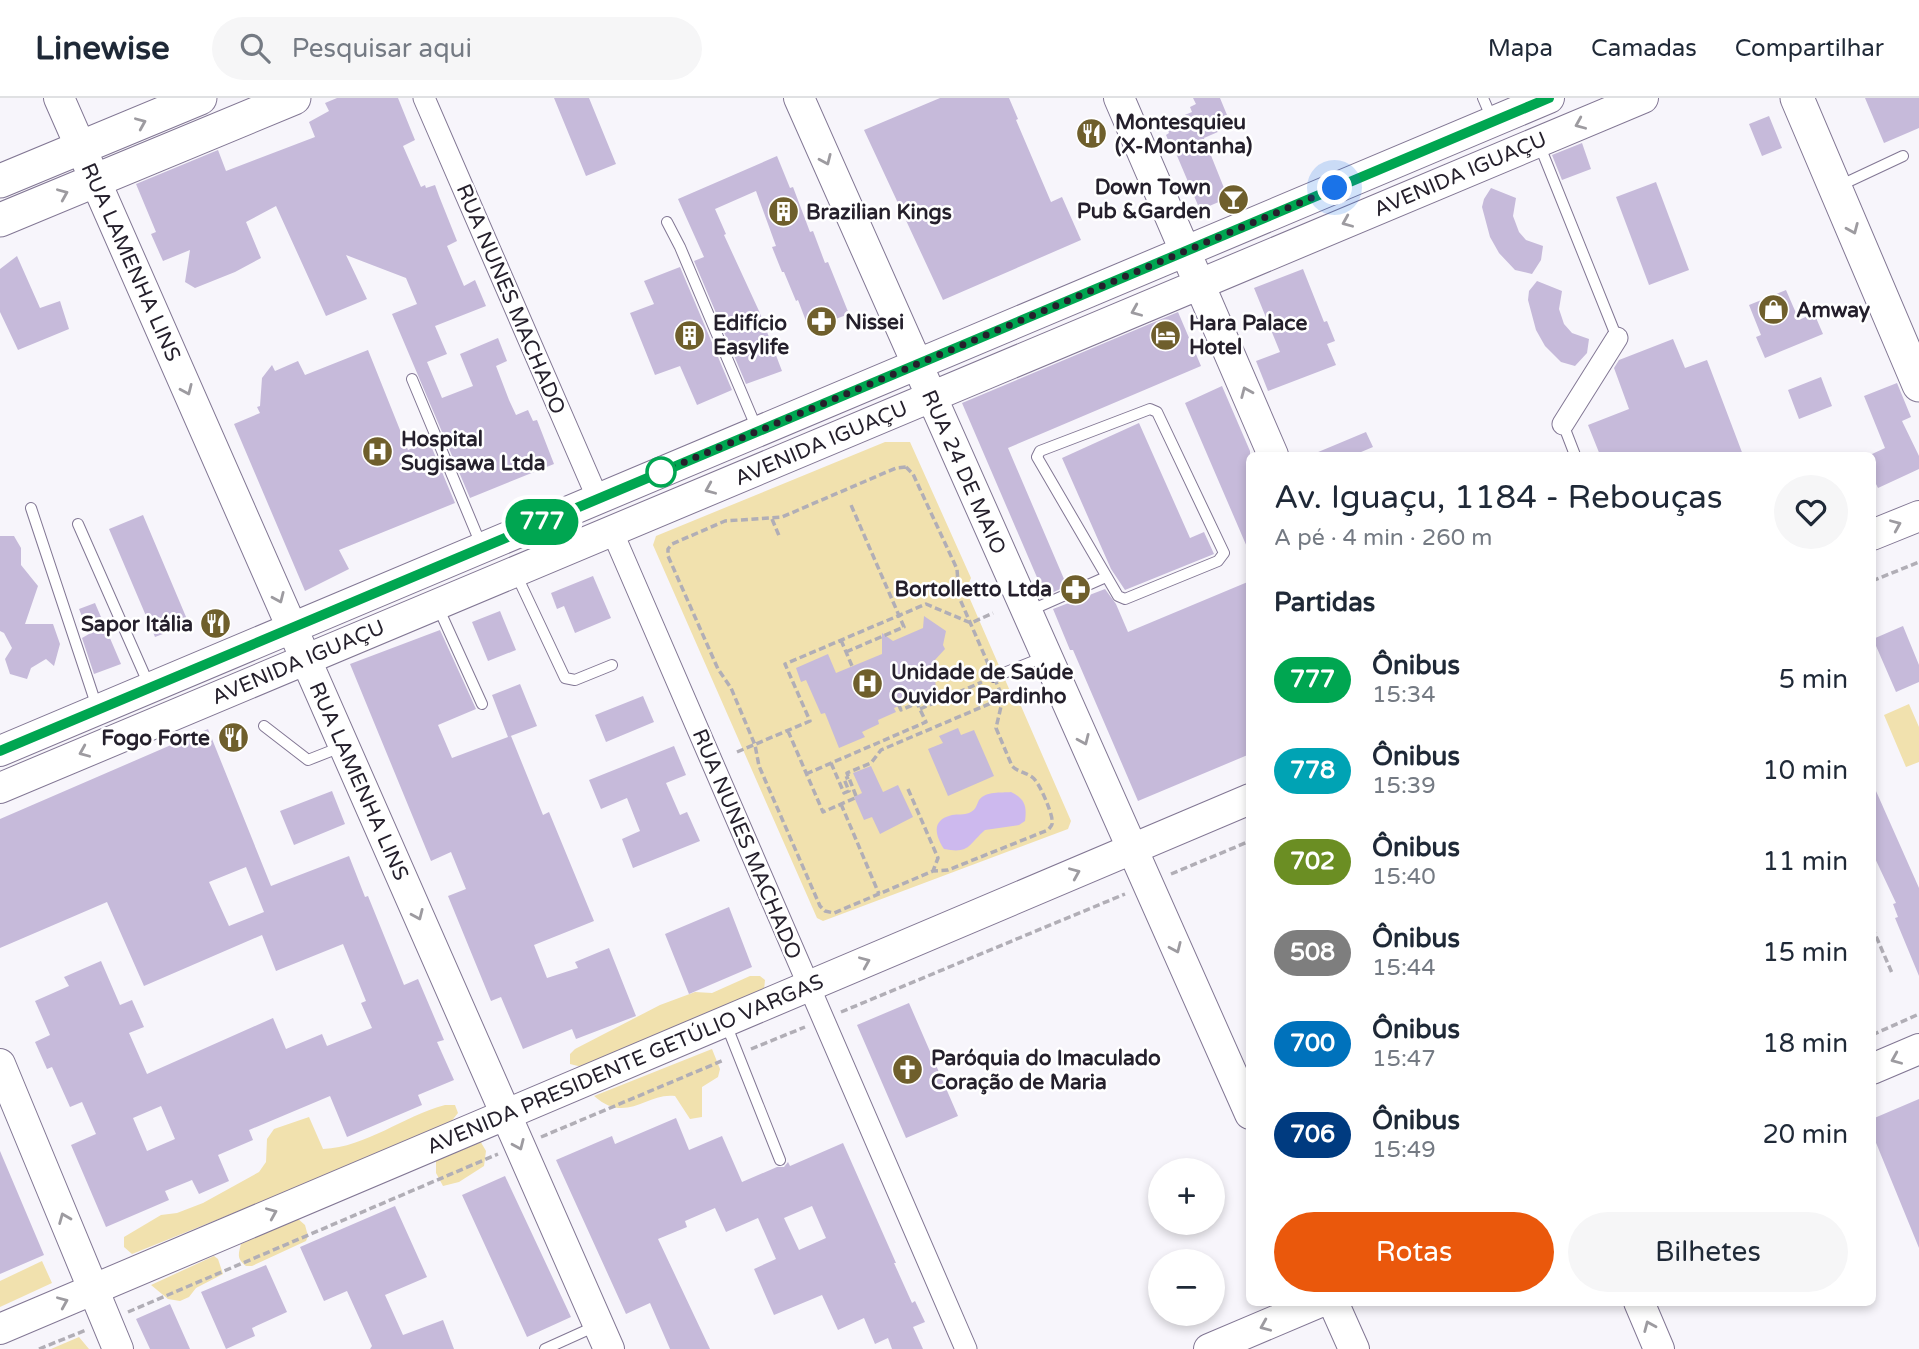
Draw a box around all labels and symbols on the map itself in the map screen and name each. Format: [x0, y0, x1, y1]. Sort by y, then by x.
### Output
place label: Montesquieu (X-Montanha) [1115, 110, 1252, 159]
one-way arrow [1574, 116, 1586, 130]
one-way arrow [133, 117, 146, 131]
restaurant icon: Montesquieu (X-Montanha) [1075, 117, 1109, 151]
street label: AVENIDA IGUAÇU [1370, 127, 1550, 222]
one-way arrow [818, 153, 832, 166]
street label: RUA LAMENHA LINS [76, 159, 186, 365]
your location [1317, 170, 1352, 205]
place label: Down Town Pub &Garden [1077, 175, 1211, 224]
street label: RUA NUNES MACHADO [451, 180, 570, 418]
bar icon: Down Town Pub &Garden [1217, 182, 1251, 216]
one-way arrow [56, 189, 68, 203]
building icon: Brazilian Kings [766, 195, 800, 229]
place label: Brazilian Kings [806, 200, 952, 225]
one-way arrow [1342, 214, 1355, 228]
one-way arrow [1844, 222, 1858, 234]
shop icon: Amway [1756, 293, 1790, 327]
place label: Amway [1796, 298, 1871, 323]
one-way arrow [1131, 302, 1143, 316]
pharmacy icon: Nissei [805, 305, 839, 339]
place label: Nissei [845, 310, 904, 335]
place label: Edifício Easylife [713, 311, 789, 360]
place label: Hara Palace Hotel [1189, 311, 1307, 360]
building icon: Edifício Easylife [673, 318, 707, 352]
hotel icon: Hara Palace Hotel [1149, 318, 1183, 352]
one-way arrow [179, 383, 193, 395]
street label: RUA 24 DE MAIO [916, 386, 1011, 558]
one-way arrow [1240, 387, 1254, 400]
street label: AVENIDA IGUAÇU [731, 396, 911, 491]
place label: Hospital Sugisawa Ltda [401, 427, 546, 476]
hospital icon: Hospital Sugisawa Ltda [361, 434, 395, 468]
unlabelled marker [646, 457, 676, 487]
one-way arrow [705, 481, 717, 495]
line badge: 777 [502, 499, 582, 545]
one-way arrow [1889, 520, 1901, 534]
pharmacy icon: Bortolletto Ltda [1058, 572, 1092, 606]
place label: Bortolletto Ltda [895, 577, 1052, 602]
one-way arrow [271, 591, 285, 603]
restaurant icon: Sapor Itália [199, 607, 233, 641]
place label: Sapor Itália [81, 612, 193, 637]
street label: AVENIDA IGUAÇU [208, 615, 388, 710]
place label: Unidade de Saúde Ouvidor Pardinho [891, 660, 1073, 709]
hospital icon: Unidade de Saúde Ouvidor Pardinho [851, 667, 885, 701]
street label: RUA LAMENHA LINS [304, 678, 414, 884]
restaurant icon: Fogo Forte [216, 721, 250, 755]
street label: RUA NUNES MACHADO [687, 725, 806, 963]
place label: Fogo Forte [101, 726, 210, 751]
one-way arrow [1076, 733, 1090, 745]
one-way arrow [79, 744, 92, 758]
one-way arrow [1067, 867, 1080, 881]
one-way arrow [410, 908, 424, 920]
one-way arrow [1168, 941, 1182, 953]
one-way arrow [858, 956, 870, 970]
street label: AVENIDA PRESIDENTE GETÚLIO VARGAS [423, 969, 827, 1160]
place label: Paróquia do Imaculado Coração de Maria [931, 1046, 1161, 1095]
one-way arrow [1890, 1050, 1902, 1064]
church icon: Paróquia do Imaculado Coração de Maria [891, 1053, 925, 1087]
one-way arrow [511, 1138, 525, 1151]
one-way arrow [266, 1208, 278, 1222]
one-way arrow [58, 1213, 72, 1225]
one-way arrow [56, 1296, 68, 1310]
one-way arrow [1260, 1317, 1272, 1331]
one-way arrow [1643, 1320, 1657, 1333]

